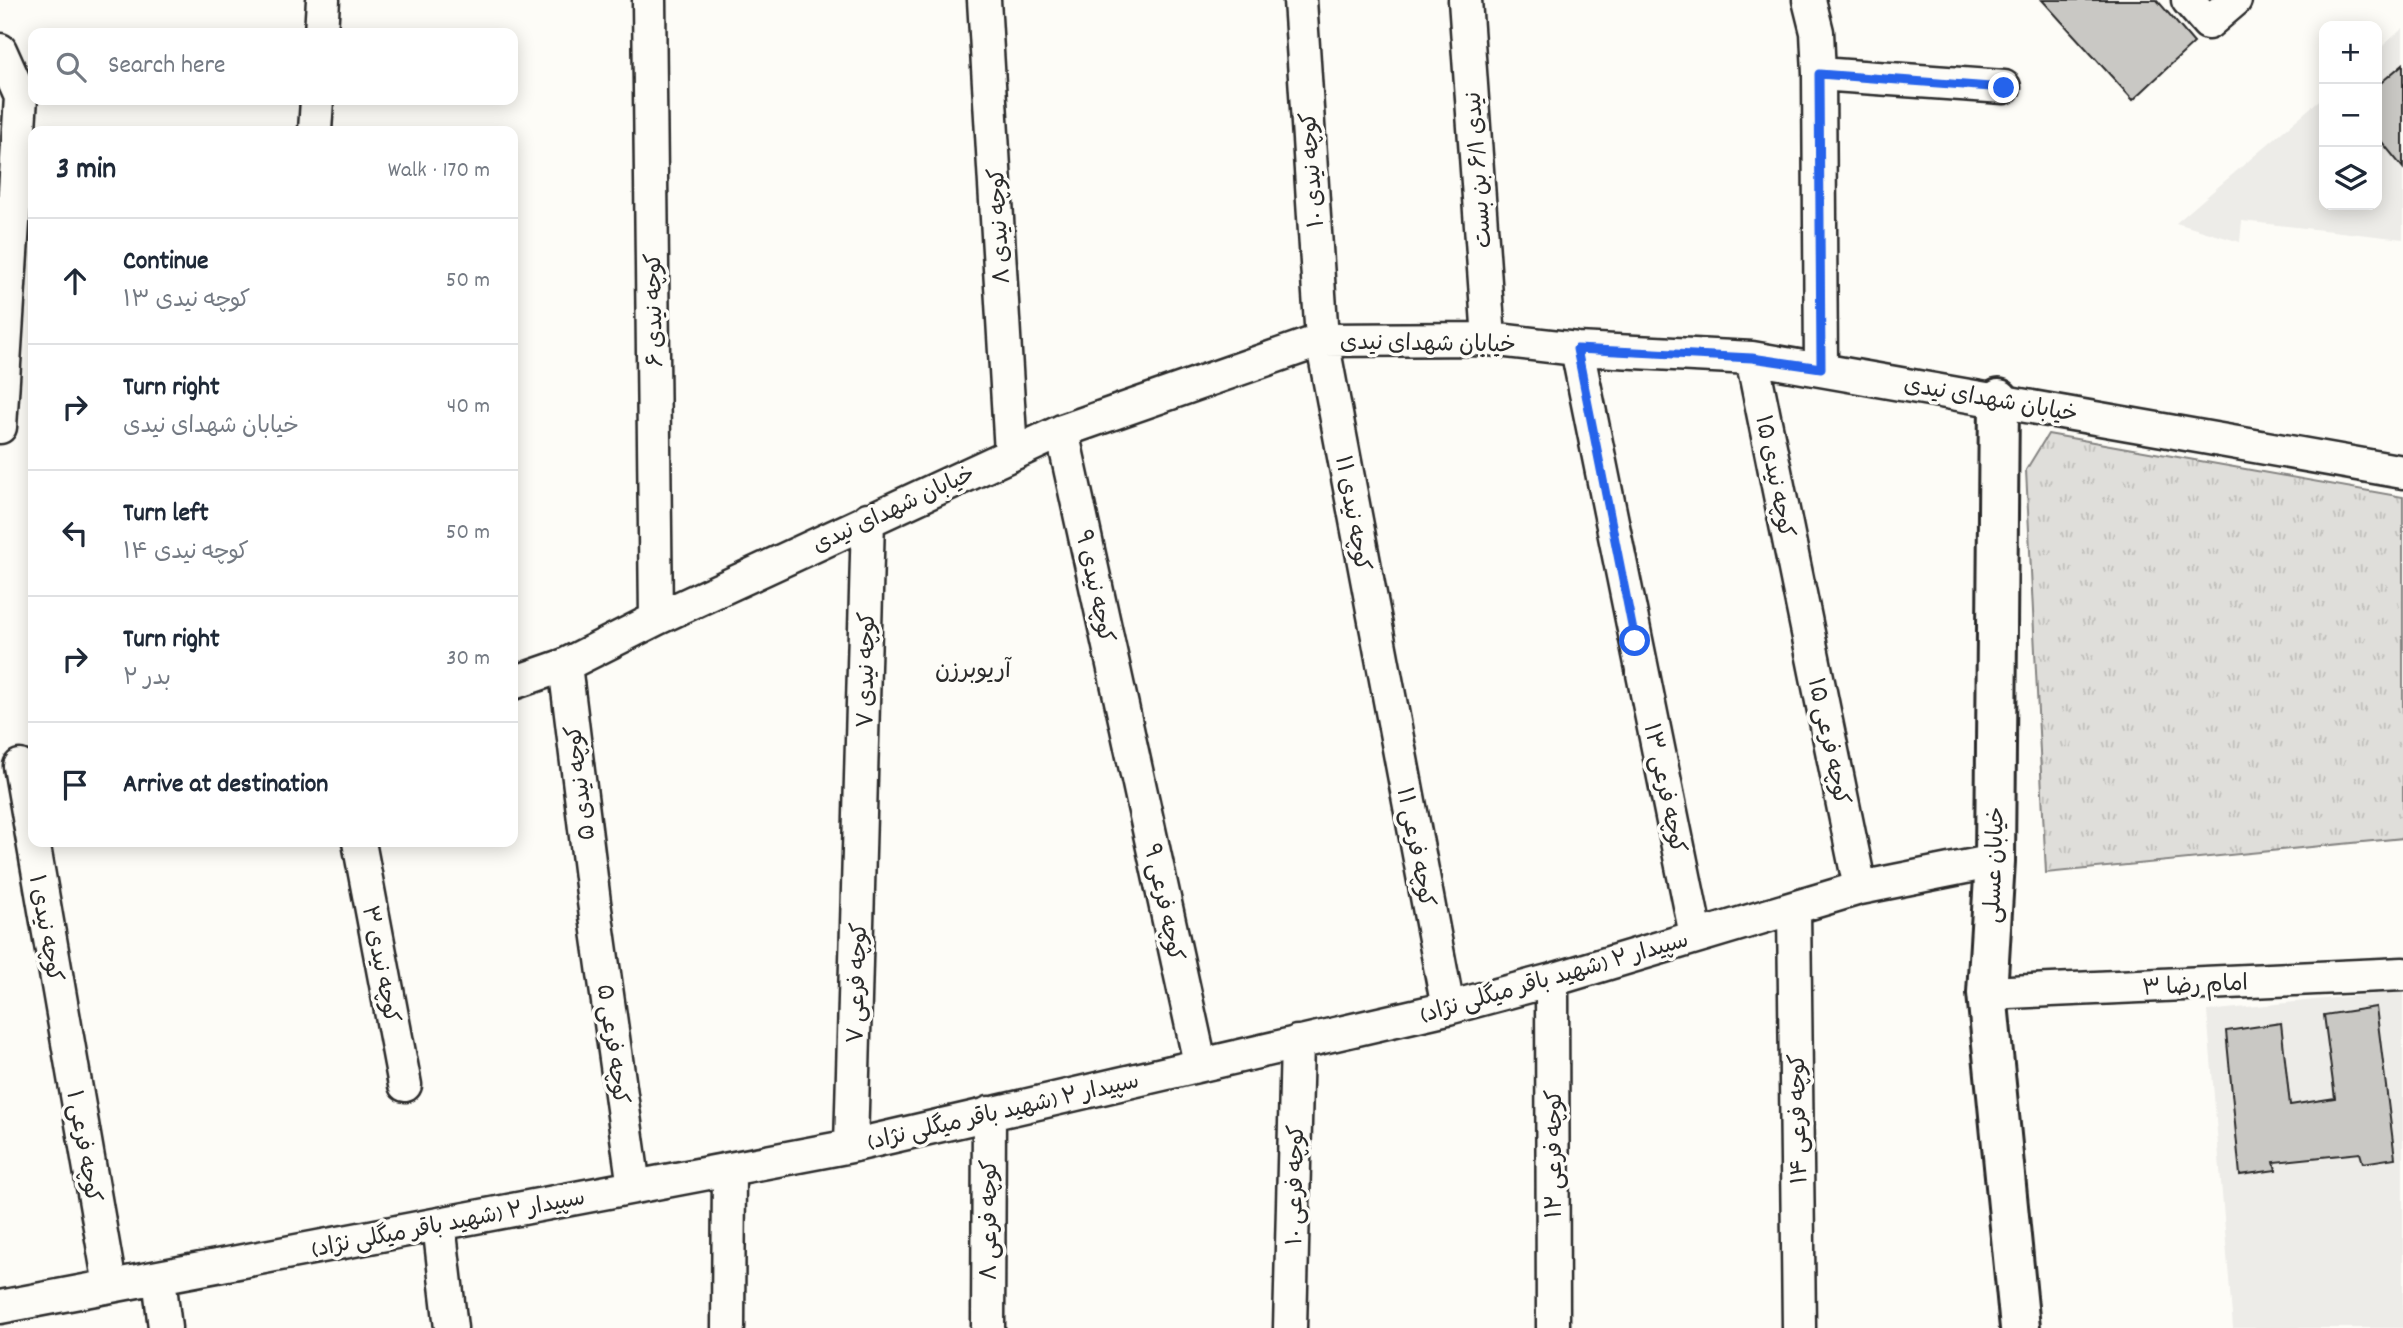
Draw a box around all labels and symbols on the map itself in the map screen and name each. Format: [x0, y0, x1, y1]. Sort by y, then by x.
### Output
route end [1988, 72, 2019, 103]
street label: نیدی ۶/۱ بن بست [1459, 90, 1502, 249]
street label: کوچه نیدی ۱۰ [1294, 111, 1335, 229]
street label: کوچه نیدی ۸ [982, 167, 1021, 285]
street label: کوچه نیدی ۶ [639, 252, 674, 367]
street label: خیابان شهدای نیدی [1340, 327, 1516, 364]
street label: خیابان شهدای نیدی [1901, 370, 2080, 433]
street label: کوچه نیدی ۱۵ [1744, 412, 1801, 541]
street label: کوچه نیدی ۱۱ [1324, 453, 1377, 574]
street label: خیابان شهدای نیدی [808, 459, 981, 563]
street label: کوچه نیدی ۹ [1065, 527, 1121, 646]
street label: کوچه نیدی ۷ [851, 611, 886, 729]
route start [1619, 625, 1650, 656]
district label: آریو‌برزن [935, 655, 1012, 689]
street label: کوچه فرعی ۱۵ [1797, 675, 1856, 808]
street label: کوچه فرعی ۱۳ [1633, 721, 1692, 857]
street label: کوچه نیدی ۵ [559, 723, 606, 842]
street label: کوچه فرعی ۱۱ [1386, 785, 1441, 911]
street label: خیابان عسلی [1978, 806, 2015, 924]
street label: کوچه فرعی ۹ [1133, 841, 1190, 965]
street label: کوچه نیدی ۱ [18, 872, 69, 985]
street label: کوچه نیدی ۳ [351, 903, 406, 1026]
street label: کوچه فرعی ۷ [841, 922, 878, 1044]
street label: سپیدار ۲ (شهید باقر میگلی نژاد) [1417, 925, 1693, 1034]
street label: امام رضا ۳ [2141, 968, 2249, 1007]
street label: کوچه فرعی ۵ [586, 982, 635, 1107]
street label: کوچه فرعی ۱۴ [1783, 1053, 1818, 1184]
street label: سپیدار ۲ (شهید باقر میگلی نژاد) [865, 1066, 1143, 1161]
street label: کوچه فرعی ۱ [55, 1088, 108, 1205]
street label: کوچه فرعی ۱۲ [1540, 1089, 1573, 1218]
street label: کوچه فرعی ۱۰ [1280, 1124, 1315, 1246]
street label: کوچه فرعی ۸ [975, 1159, 1008, 1281]
street label: سپیدار ۲ (شهید باقر میگلی نژاد) [309, 1183, 588, 1268]

